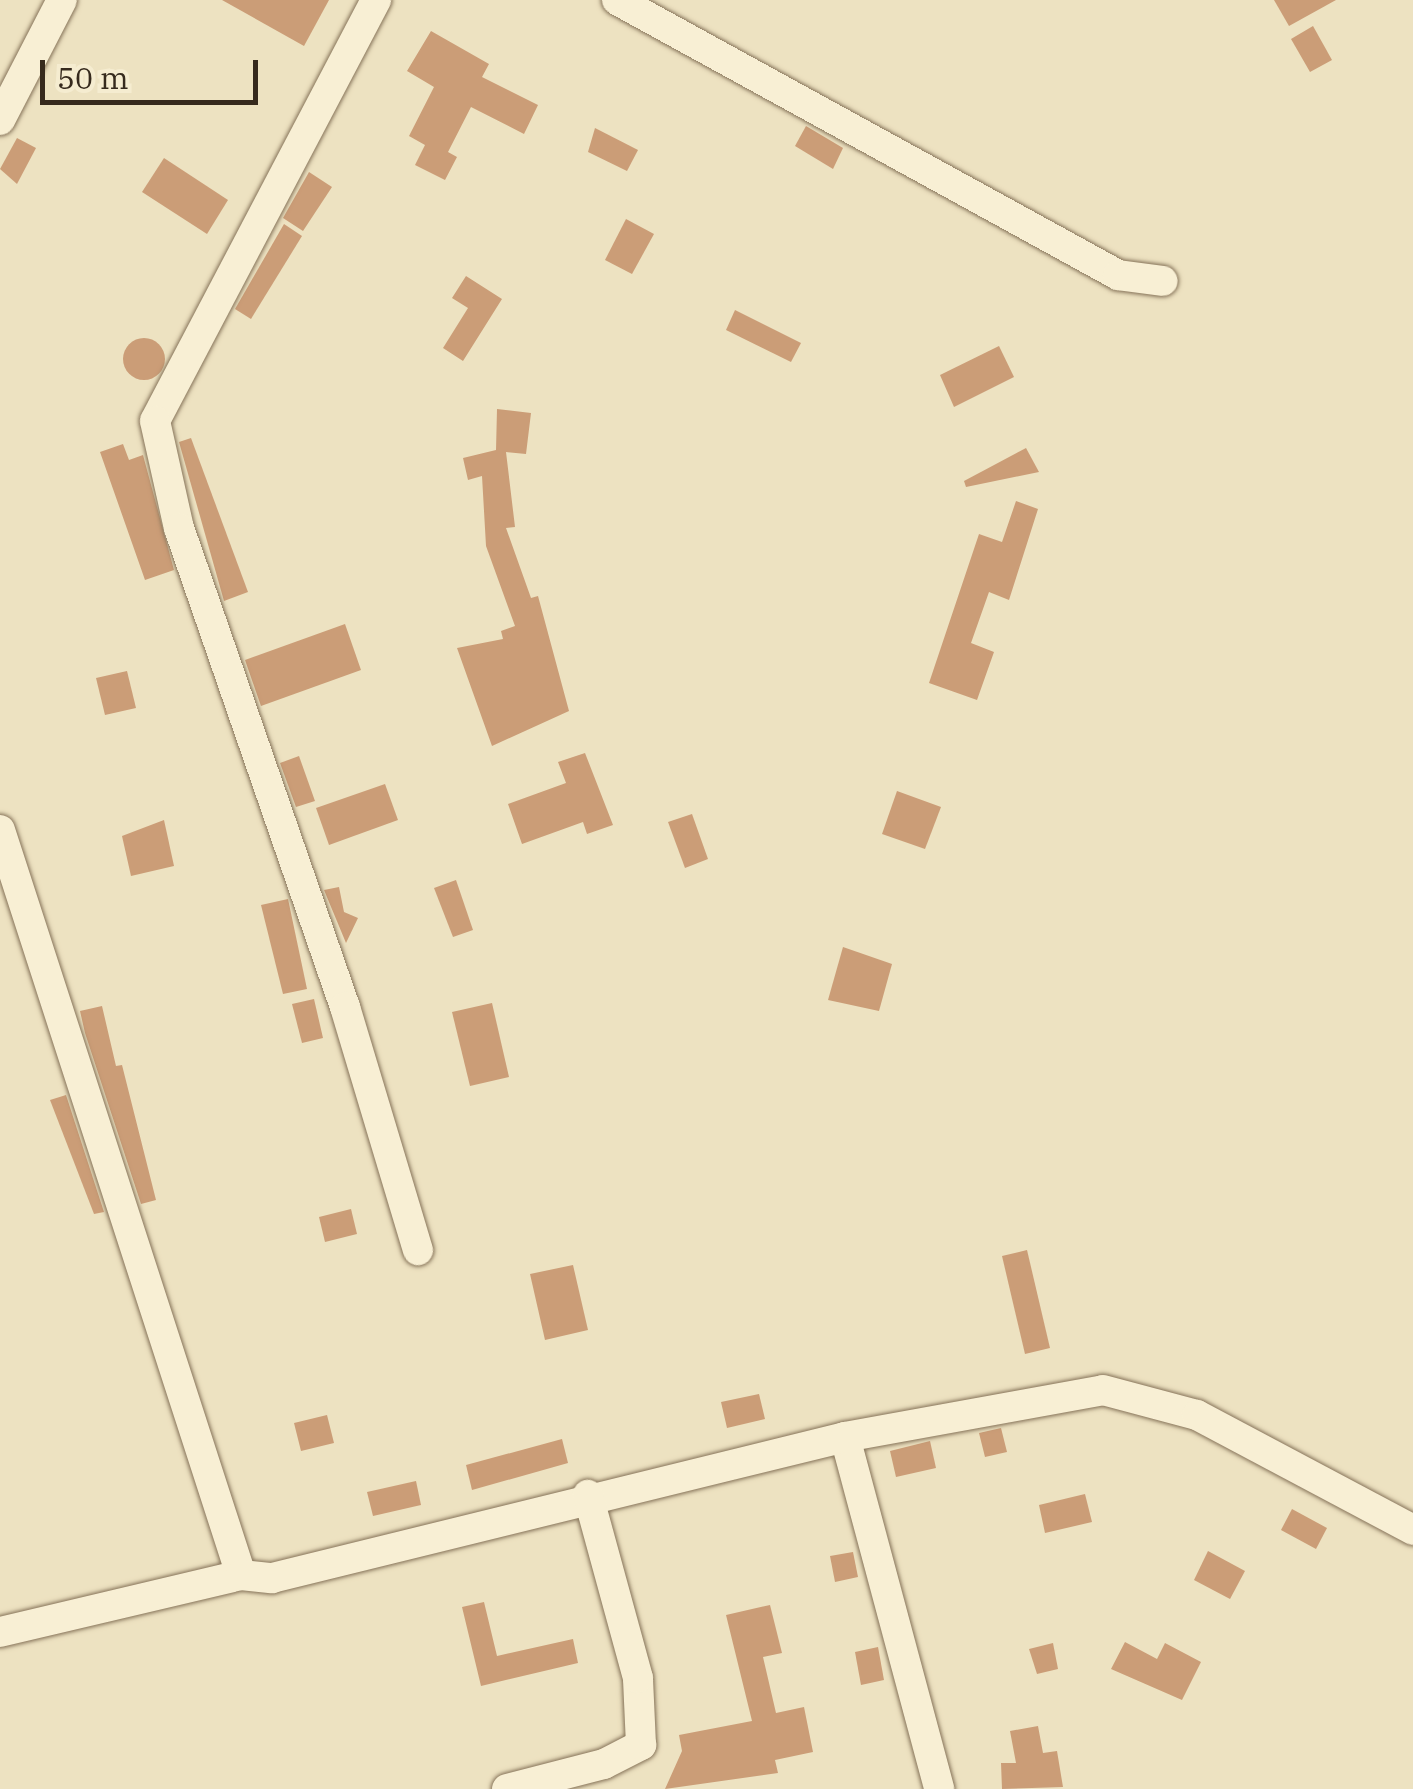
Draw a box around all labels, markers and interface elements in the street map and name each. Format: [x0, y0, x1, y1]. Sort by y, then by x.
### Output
scale bar [45, 40, 262, 102]
text: 50 m [57, 58, 129, 97]

